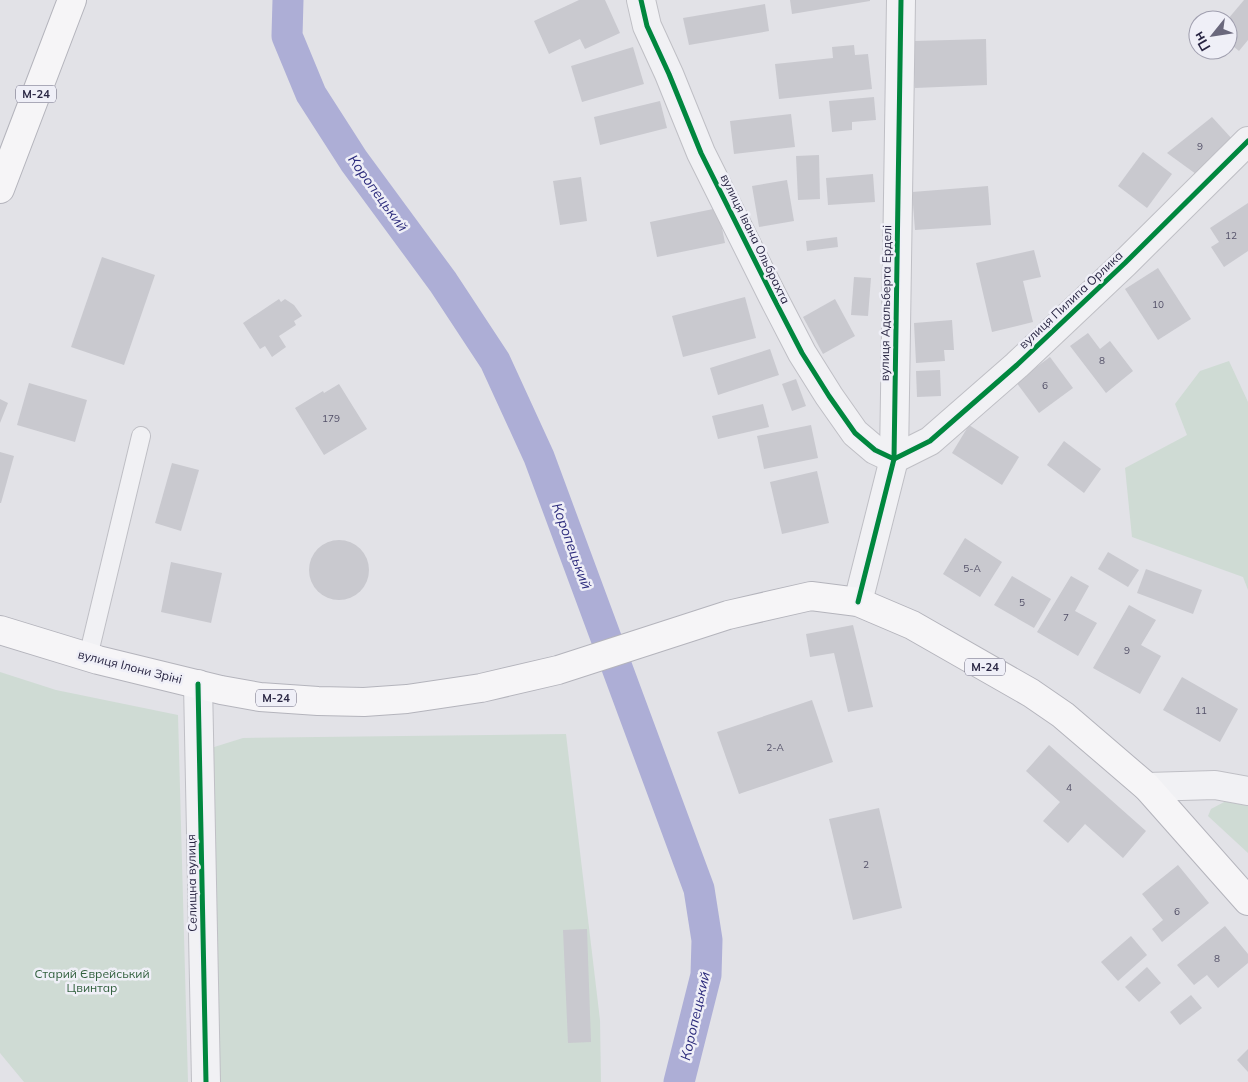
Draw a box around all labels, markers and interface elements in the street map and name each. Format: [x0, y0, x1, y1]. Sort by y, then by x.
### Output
north arrow [1188, 10, 1238, 60]
text: Пн [1189, 29, 1214, 54]
road number: М-24 [16, 86, 56, 102]
house number: 9 [1197, 140, 1203, 153]
water label: Коропецький [344, 151, 412, 235]
street label: вулиця Івана Ольбрахта [717, 171, 793, 306]
street label: вулиця Адальберта Ерделі [877, 225, 894, 381]
house number: 12 [1225, 229, 1237, 242]
street label: вулиця Пилипа Орлика [1016, 248, 1126, 352]
house number: 10 [1152, 298, 1164, 311]
house number: 8 [1099, 354, 1105, 367]
house number: 6 [1042, 379, 1048, 392]
house number: 179 [322, 412, 340, 425]
water label: Коропецький [548, 500, 596, 592]
house number: 5-А [963, 562, 981, 575]
house number: 5 [1019, 596, 1025, 609]
house number: 7 [1063, 611, 1069, 624]
house number: 9 [1124, 644, 1130, 657]
street label: вулиця Ілони Зріні [76, 646, 184, 687]
road number: М-24 [965, 659, 1005, 676]
road number: М-24 [256, 690, 296, 706]
house number: 11 [1195, 704, 1207, 717]
house number: 2-А [766, 741, 784, 754]
house number: 4 [1066, 781, 1072, 794]
street label: Селищна вулиця [183, 834, 200, 932]
house number: 2 [863, 858, 869, 871]
house number: 6 [1174, 905, 1180, 918]
house number: 8 [1214, 952, 1220, 965]
park label: Старий Єврейський Цвинтар [34, 966, 150, 995]
water label: Коропецький [676, 970, 714, 1062]

